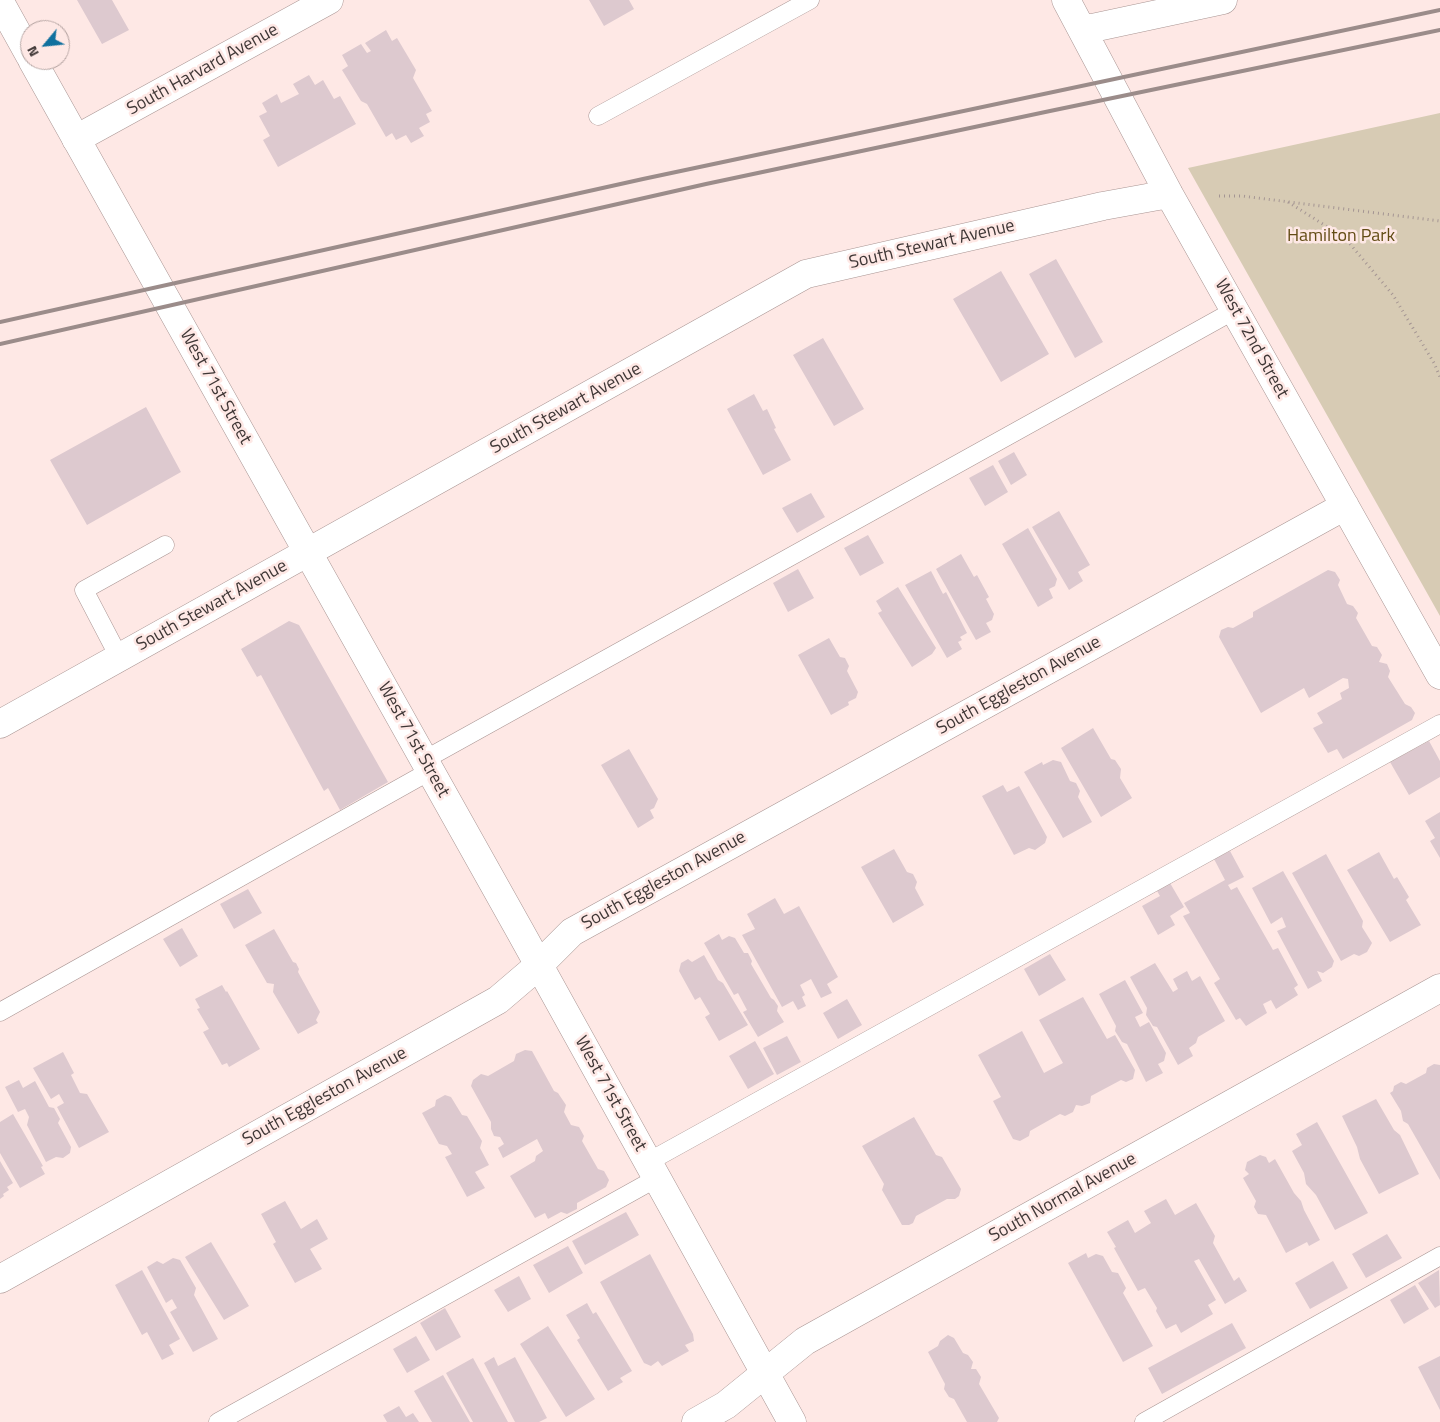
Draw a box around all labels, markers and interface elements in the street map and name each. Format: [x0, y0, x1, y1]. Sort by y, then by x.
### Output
street label: South Harvard Avenue [124, 19, 282, 121]
north arrow [20, 20, 70, 70]
text: N [21, 43, 44, 61]
street label: South Stewart Avenue [847, 215, 1017, 275]
park label: Hamilton Park [1287, 226, 1395, 248]
street label: West 72nd Street [1209, 276, 1293, 402]
street label: West 71st Street [174, 326, 256, 448]
street label: South Stewart Avenue [487, 359, 645, 459]
street label: South Stewart Avenue [133, 556, 291, 656]
street label: South Eggleston Avenue [933, 632, 1105, 740]
street label: West 71st Street [372, 679, 454, 801]
street label: South Eggleston Avenue [578, 827, 750, 935]
street label: West 71st Street [569, 1033, 651, 1155]
street label: South Eggleston Avenue [239, 1043, 411, 1151]
street label: South Normal Avenue [986, 1149, 1140, 1247]

